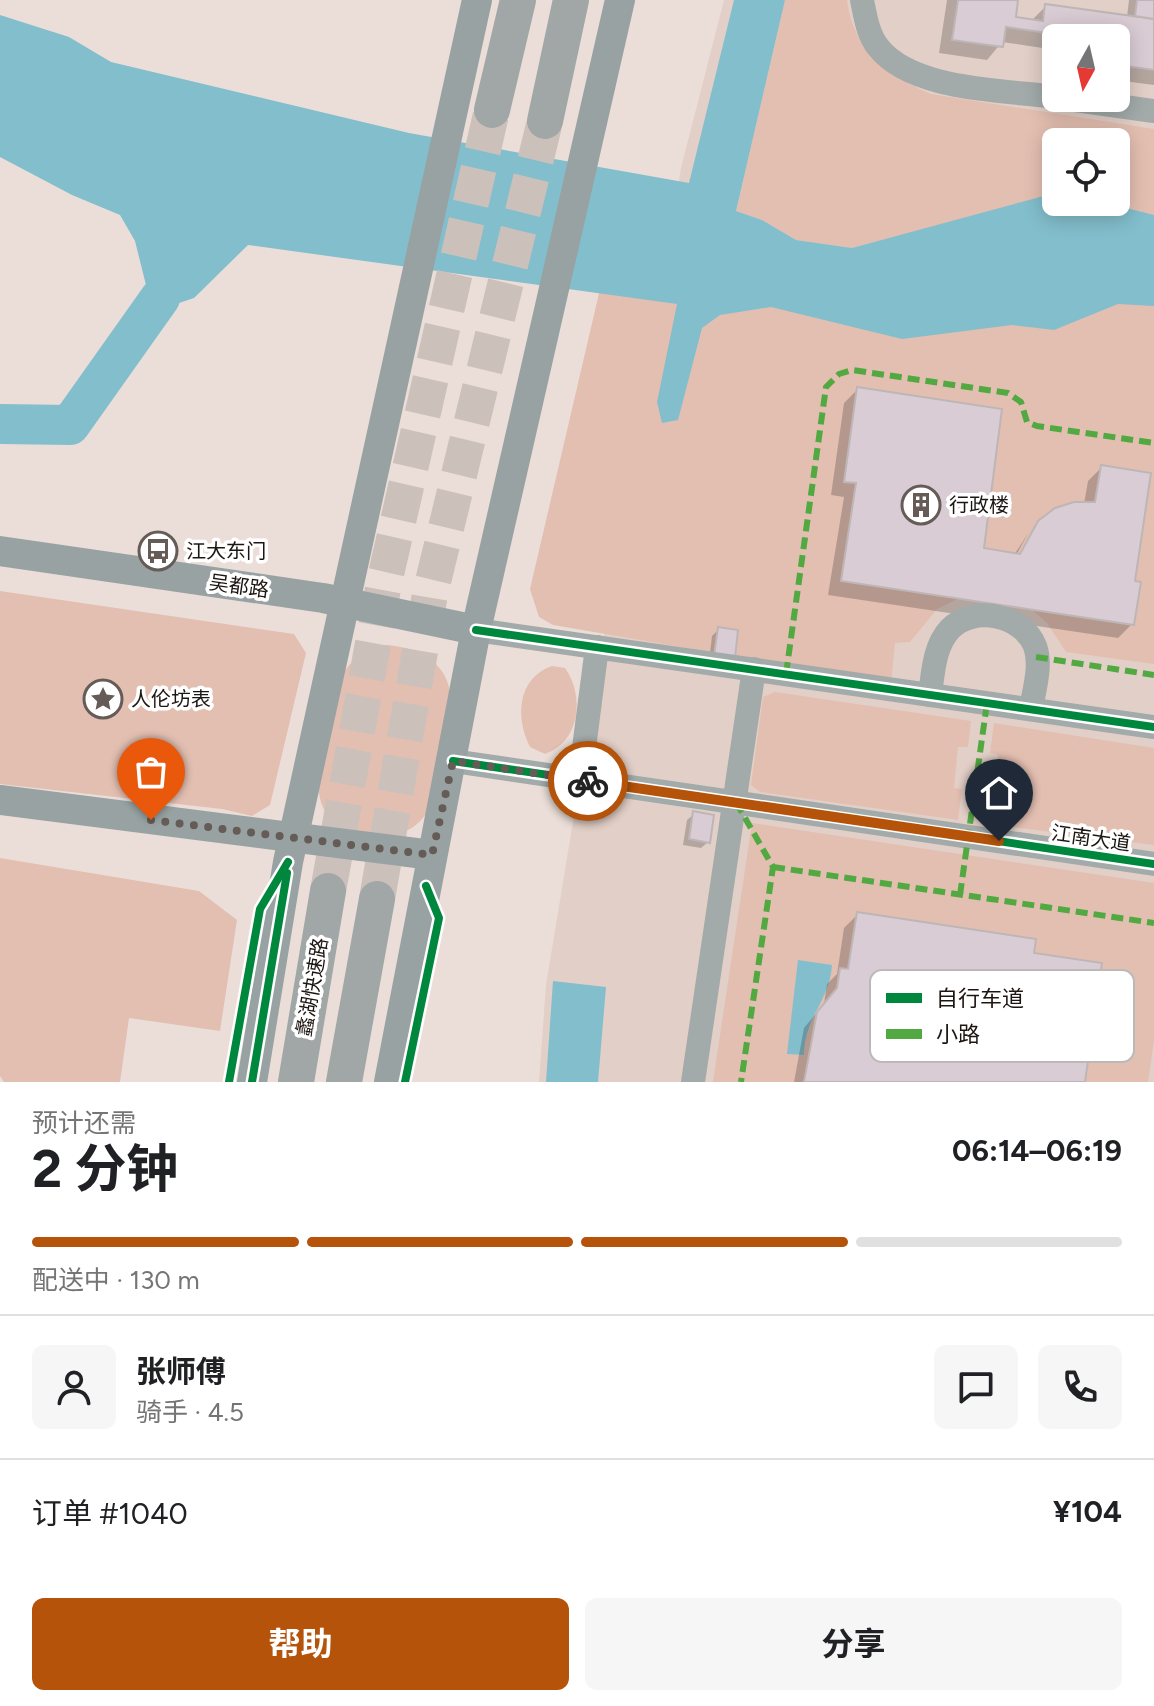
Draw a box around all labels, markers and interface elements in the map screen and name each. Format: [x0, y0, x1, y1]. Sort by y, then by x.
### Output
north arrow [1042, 24, 1130, 112]
map controls [1042, 24, 1130, 216]
button: locate [1042, 128, 1130, 216]
building icon: 行政楼 [900, 484, 942, 526]
place label: 行政楼 [949, 493, 1009, 517]
bus stop icon: 江大东门 [137, 530, 179, 572]
place label: 江大东门 [186, 539, 266, 563]
street label: 吴都路 [208, 570, 270, 602]
place icon: 人伦坊表 [82, 678, 124, 720]
place label: 人伦坊表 [131, 687, 211, 711]
pin [117, 738, 185, 820]
courier [548, 741, 628, 821]
icon: bag [129, 750, 173, 794]
icon: bike [566, 759, 610, 803]
pin [965, 759, 1033, 841]
icon: home [977, 771, 1021, 815]
street label: 江南大道 [1050, 821, 1132, 855]
street label: 蠡湖快速路 [291, 936, 333, 1038]
legend [870, 970, 1134, 1062]
text: 自行车道 [936, 985, 1024, 1012]
text: 小路 [936, 1021, 980, 1048]
text: 预计还需 [32, 1107, 136, 1139]
text: 06:14–06:19 [952, 1132, 1122, 1169]
text: 2 分钟 [32, 1138, 178, 1200]
text: 配送中 · 130 m [32, 1264, 200, 1296]
button: person [32, 1345, 116, 1429]
button: chat [934, 1345, 1018, 1429]
button: phone [1038, 1345, 1122, 1429]
text: 张师傅 [136, 1353, 226, 1390]
text: 骑手 · 4.5 [136, 1396, 244, 1428]
text: ¥104 [1053, 1493, 1122, 1530]
text: 订单 #1040 [32, 1495, 188, 1532]
button: 帮助 [32, 1598, 569, 1690]
button: 分享 [585, 1598, 1122, 1690]

